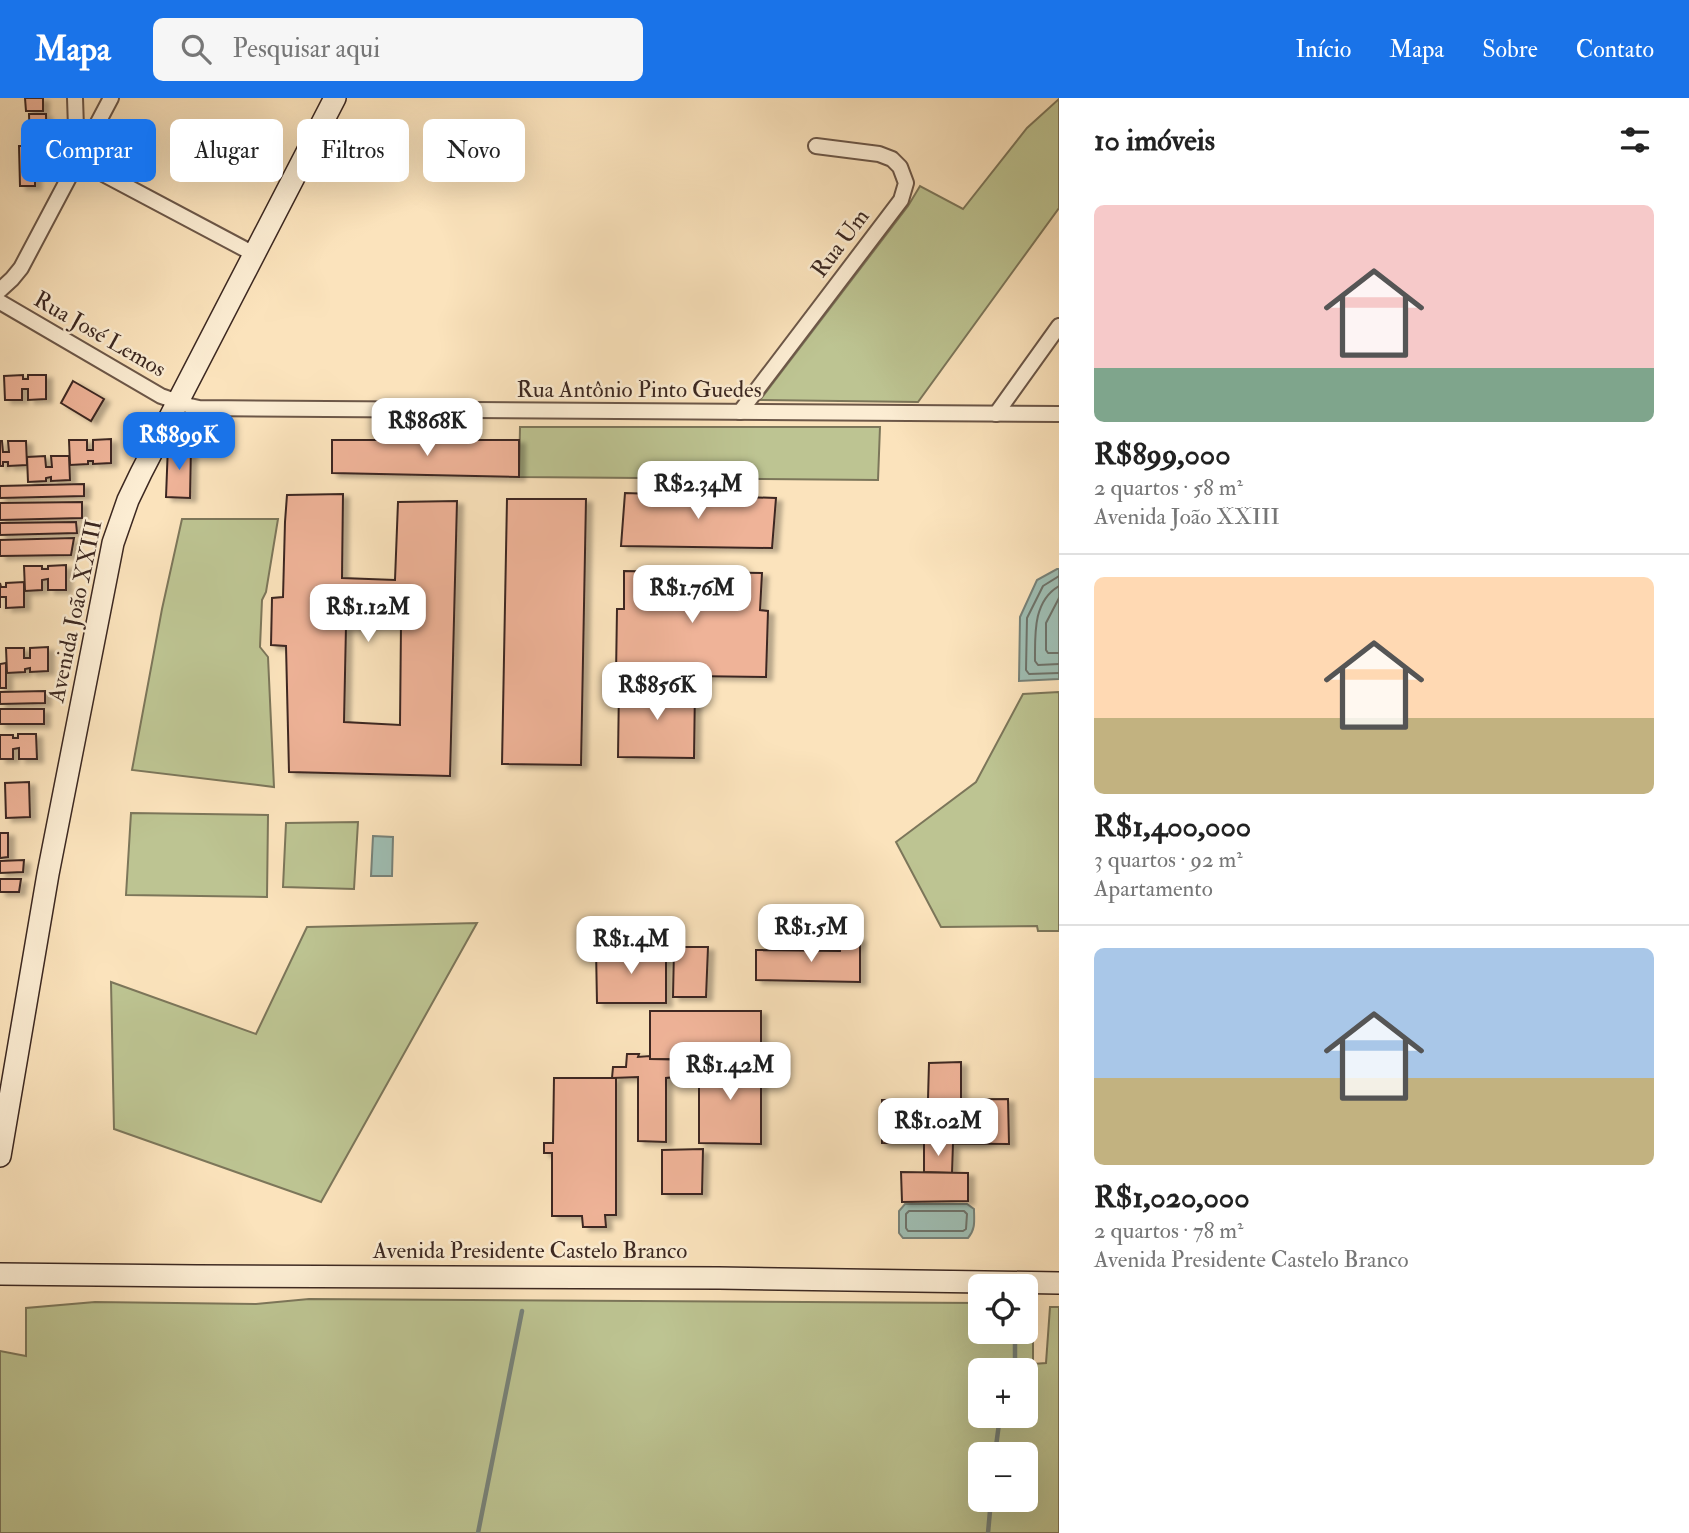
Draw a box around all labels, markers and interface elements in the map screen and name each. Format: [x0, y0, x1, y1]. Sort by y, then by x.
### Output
search box [153, 18, 643, 81]
text: Mapa [35, 29, 111, 70]
icon: search [177, 30, 215, 68]
text: Pesquisar aqui [233, 33, 380, 65]
text: Início [1295, 34, 1351, 65]
text: Mapa [1389, 34, 1444, 65]
text: Sobre [1482, 34, 1538, 65]
text: Contato [1576, 34, 1654, 65]
chip: Comprar [21, 119, 156, 182]
chip: Alugar [170, 119, 283, 182]
chip: Filtros [297, 119, 409, 182]
chip: Novo [423, 119, 525, 182]
icon: filters [1616, 121, 1654, 159]
text: 10 imóveis [1094, 122, 1215, 159]
street label: Rua Um [805, 203, 875, 283]
icon: home [1311, 250, 1437, 376]
street label: Rua José Lemos [29, 285, 171, 384]
street label: Rua Antônio Pinto Guedes [516, 375, 762, 404]
pin: R$868K [370, 398, 484, 458]
text: R$868K [388, 406, 466, 435]
pin: R$899K [122, 412, 236, 472]
text: R$899K [139, 420, 219, 449]
text: R$899,000 [1094, 436, 1231, 473]
pin: R$2.34M [633, 462, 763, 521]
text: R$2.34M [653, 469, 743, 498]
text: 2 quartos · 58 m² [1094, 473, 1243, 502]
text: Avenida João XXIII [1094, 502, 1280, 531]
street label: Avenida João XXIII [41, 517, 108, 706]
pin: R$1.76M [627, 566, 757, 625]
text: R$1.76M [649, 573, 735, 602]
pin: R$1.12M [303, 584, 433, 644]
text: R$1.12M [326, 592, 410, 621]
icon: home [1311, 622, 1437, 748]
pin: R$856K [600, 662, 714, 722]
text: R$856K [618, 670, 696, 699]
text: R$1,400,000 [1094, 808, 1251, 845]
text: 3 quartos · 92 m² [1094, 845, 1243, 874]
text: Apartamento [1094, 874, 1213, 903]
pin: R$1.5M [754, 904, 868, 964]
text: R$1.5M [774, 912, 848, 941]
pin: R$1.4M [574, 916, 688, 976]
text: R$1.4M [592, 924, 670, 953]
icon: home [1311, 993, 1437, 1119]
pin: R$1.42M [665, 1042, 795, 1102]
text: R$1.42M [686, 1050, 774, 1079]
pin: R$1.02M [873, 1098, 1003, 1158]
text: R$1.02M [894, 1106, 982, 1135]
text: R$1,020,000 [1094, 1179, 1250, 1216]
text: 2 quartos · 78 m² [1094, 1216, 1243, 1245]
street label: Avenida Presidente Castelo Branco [372, 1236, 687, 1265]
text: Avenida Presidente Castelo Branco [1094, 1245, 1409, 1274]
map controls [968, 1274, 1038, 1512]
button: locate [968, 1274, 1038, 1344]
button: + [968, 1358, 1038, 1428]
button: − [968, 1442, 1038, 1512]

